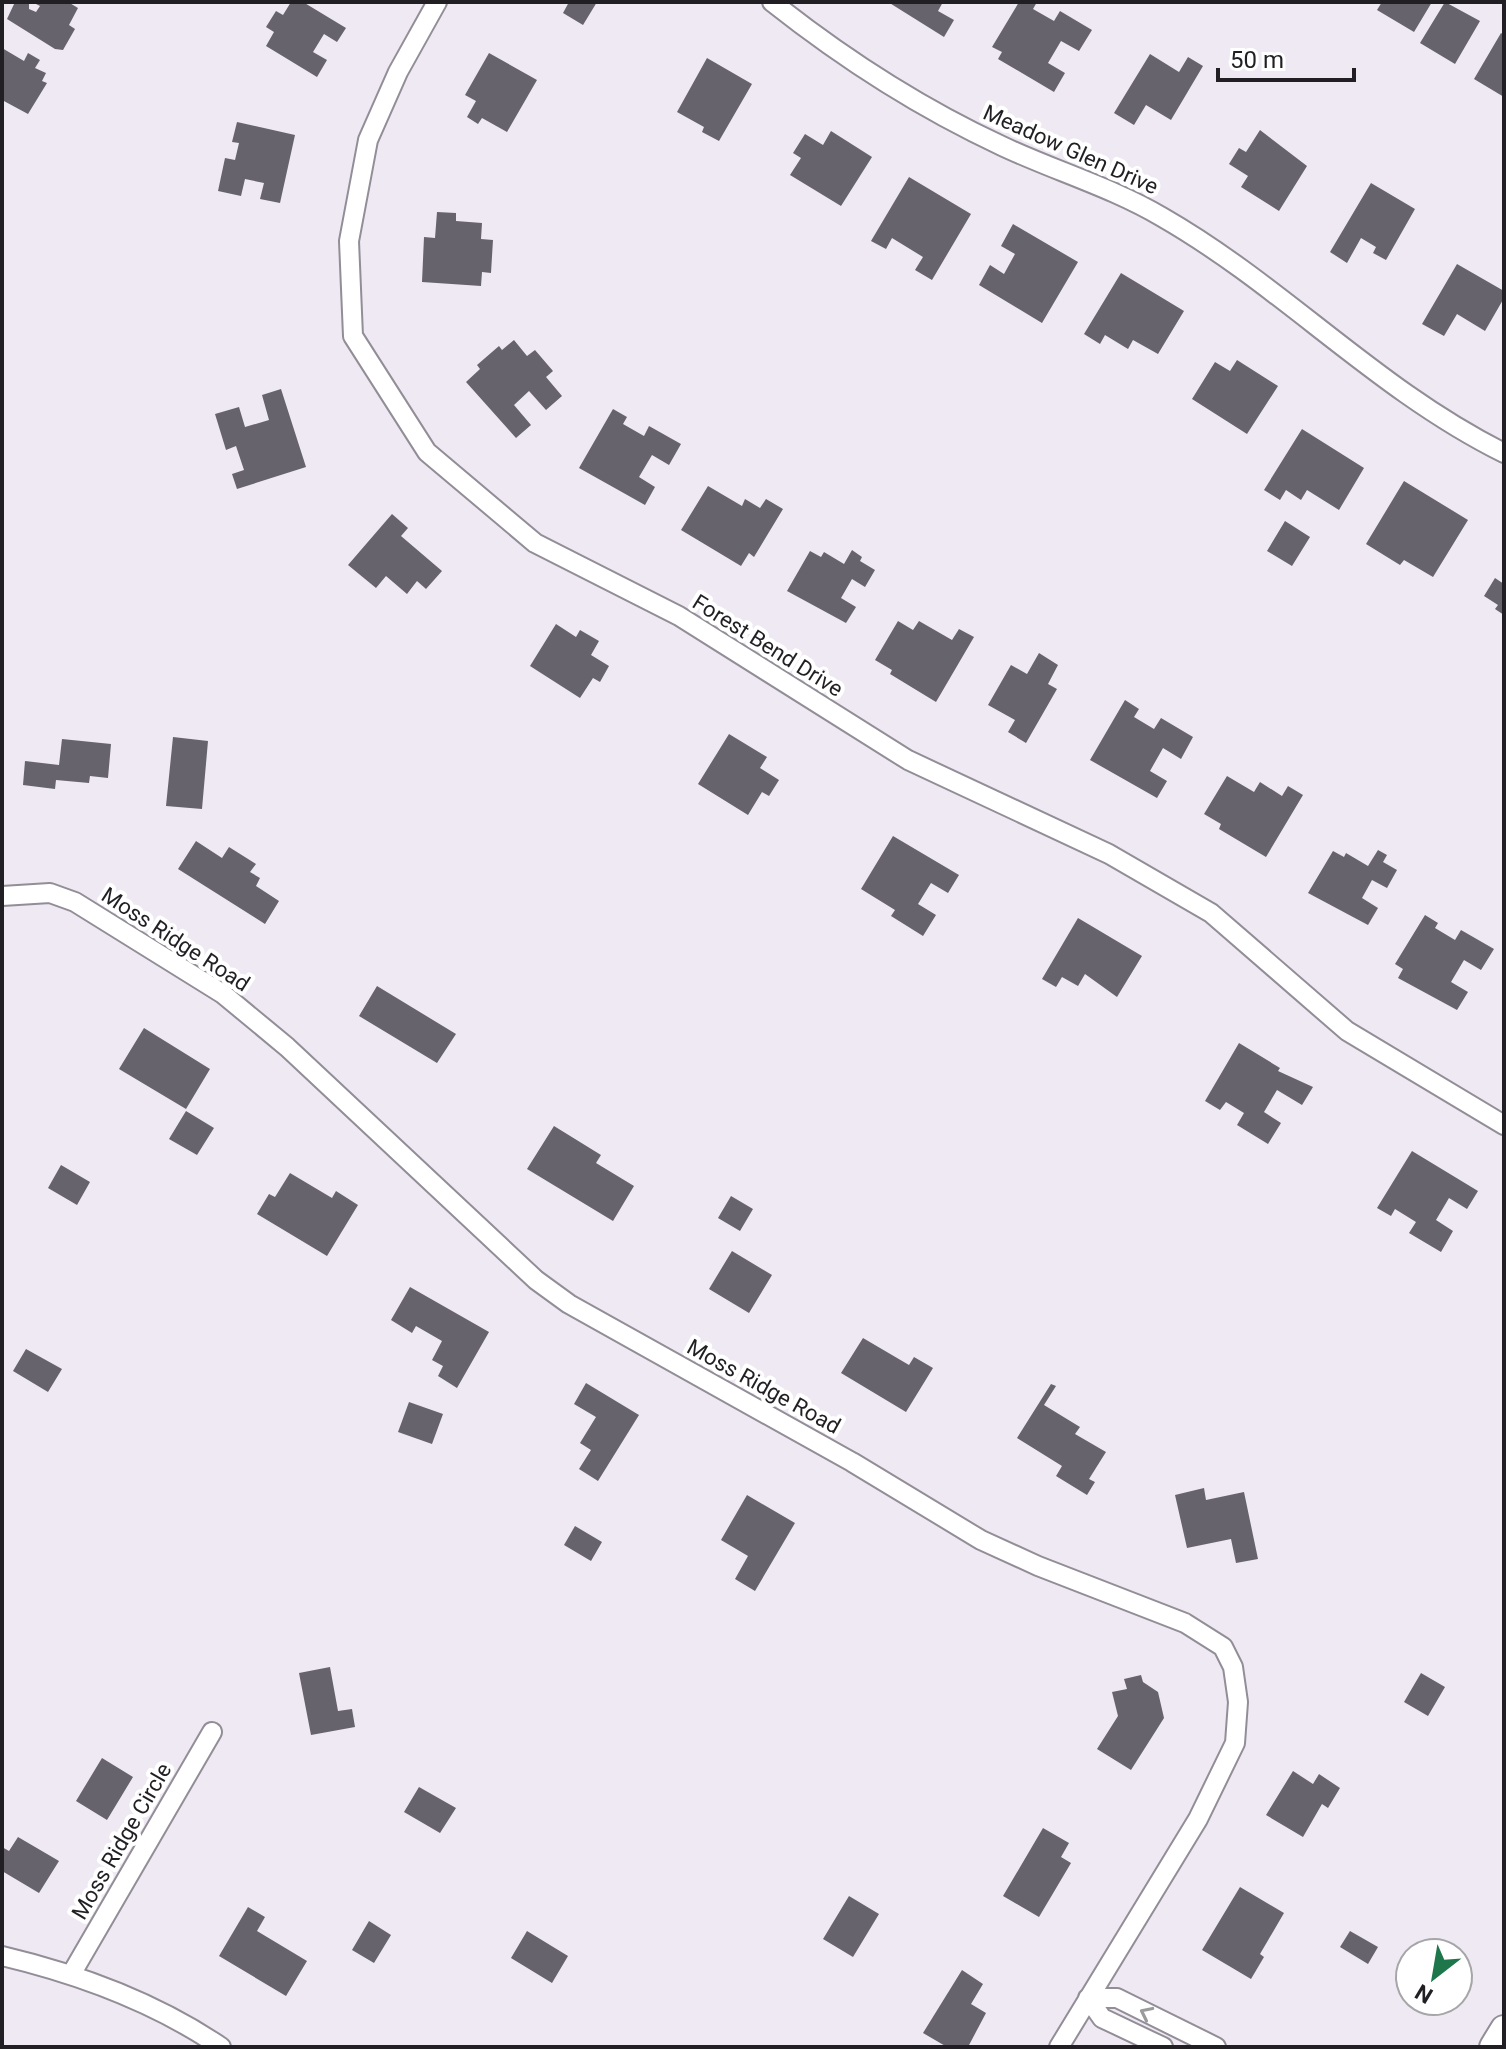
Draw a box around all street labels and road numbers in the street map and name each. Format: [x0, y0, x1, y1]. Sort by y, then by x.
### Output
street label: Meadow Glen Drive [979, 100, 1162, 199]
street label: Forest Bend Drive [688, 589, 847, 702]
street label: Moss Ridge Road [97, 882, 254, 997]
street label: Moss Ridge Road [683, 1334, 845, 1439]
street label: Moss Ridge Circle [67, 1759, 176, 1924]

